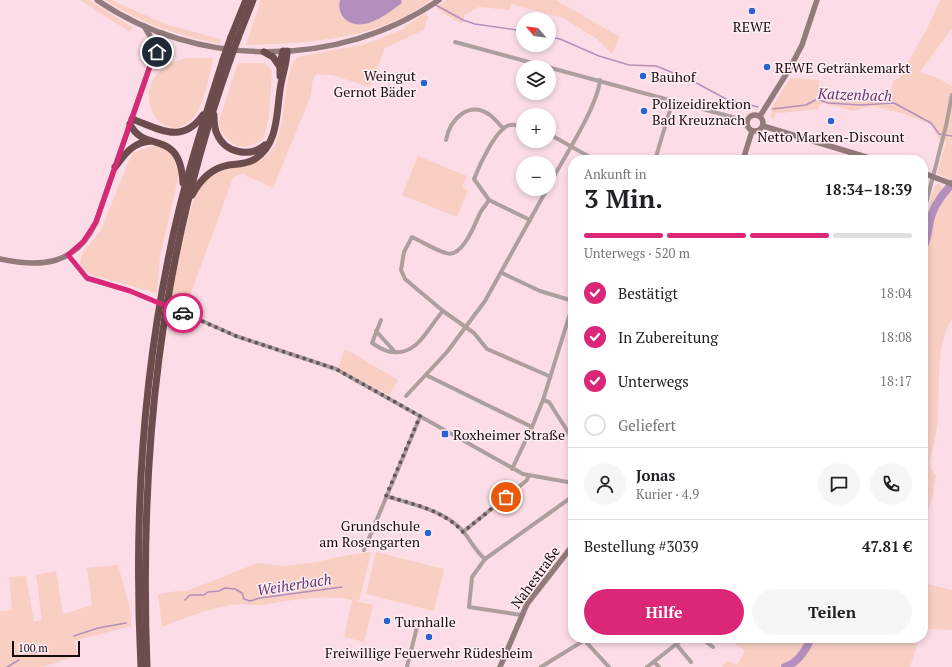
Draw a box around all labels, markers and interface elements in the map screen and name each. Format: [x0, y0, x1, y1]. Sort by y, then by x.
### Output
marker: REWE [747, 6, 757, 16]
north arrow [516, 12, 556, 52]
map controls [516, 12, 556, 196]
place label: REWE [733, 17, 771, 36]
pin [140, 35, 174, 69]
icon: home [146, 41, 168, 63]
place label: REWE Getränkemarkt [775, 58, 911, 77]
button: layers [516, 60, 556, 100]
marker: REWE Getränkemarkt [762, 62, 772, 72]
place label: Weingut Gernot Bäder [334, 66, 417, 101]
place label: Bauhof [651, 67, 697, 86]
marker: Bauhof [638, 71, 648, 81]
marker: Weingut Gernot Bäder [419, 78, 429, 88]
water label: Katzenbach [816, 83, 893, 105]
place label: Polizeidirektion Bad Kreuznach [652, 94, 752, 129]
marker: Polizeidirektion Bad Kreuznach [639, 106, 649, 116]
button: + [516, 108, 556, 148]
marker: Netto Marken-Discount [826, 116, 836, 126]
place label: Netto Marken-Discount [757, 127, 906, 146]
button: − [516, 156, 556, 196]
text: Ankunft in [584, 165, 646, 183]
text: 18:34–18:39 [825, 179, 912, 199]
text: 3 Min. [584, 181, 663, 215]
text: Unterwegs · 520 m [584, 244, 690, 262]
icon: check [584, 282, 606, 304]
text: Bestätigt [618, 283, 678, 303]
text: 18:04 [880, 284, 912, 302]
courier [163, 293, 203, 333]
icon: car [172, 302, 194, 324]
icon: check [584, 326, 606, 348]
text: In Zubereitung [618, 327, 718, 347]
text: 18:08 [880, 328, 912, 346]
icon: check [584, 370, 606, 392]
text: Unterwegs [618, 371, 689, 391]
text: 18:17 [880, 372, 912, 390]
text: Geliefert [618, 415, 676, 435]
place label: Roxheimer Straße [453, 425, 565, 444]
marker: Roxheimer Straße [440, 429, 450, 439]
button: person [584, 463, 626, 505]
button: chat [818, 463, 860, 505]
button: phone [870, 463, 912, 505]
text: Jonas [636, 465, 675, 485]
pin [489, 480, 523, 514]
text: Kurier · 4.9 [636, 485, 699, 503]
icon: bag [495, 486, 517, 508]
place label: Grundschule am Rosengarten [319, 516, 421, 551]
marker: Grundschule am Rosengarten [423, 528, 433, 538]
text: Bestellung #3039 [584, 536, 698, 556]
text: 47.81 € [862, 536, 912, 556]
street label: Nahestraße [506, 542, 564, 612]
water label: Weiherbach [255, 568, 333, 600]
button: Hilfe [584, 589, 744, 635]
button: Teilen [752, 589, 912, 635]
place label: Turnhalle [395, 612, 456, 631]
marker: Turnhalle [382, 616, 392, 626]
marker: Freiwillige Feuerwehr Rüdesheim [424, 632, 434, 642]
scale bar [12, 639, 80, 658]
text: 100 m [18, 641, 48, 655]
place label: Freiwillige Feuerwehr Rüdesheim [325, 643, 533, 662]

